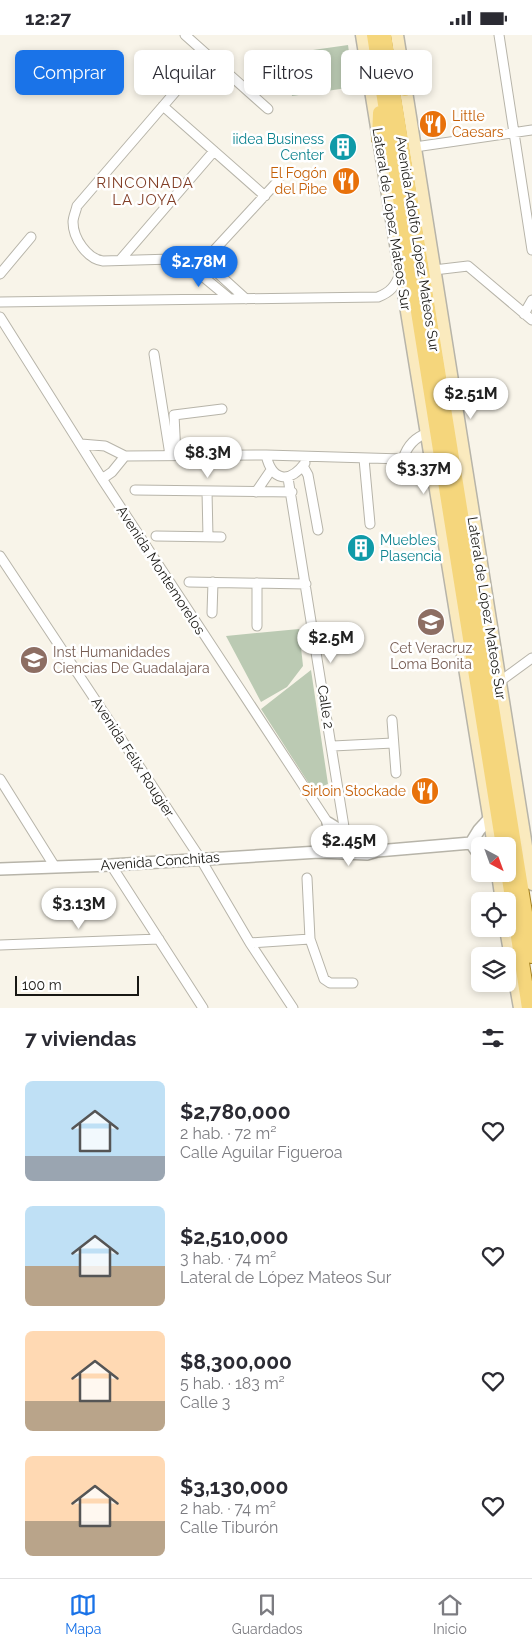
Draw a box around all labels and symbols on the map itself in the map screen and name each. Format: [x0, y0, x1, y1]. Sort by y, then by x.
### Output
place label: Little Caesars [452, 108, 504, 140]
restaurant icon: Little Caesars [418, 109, 448, 139]
street label: Lateral de López Mateos Sur [370, 126, 414, 312]
place label: iidea Business Center [232, 131, 324, 163]
building icon: iidea Business Center [328, 132, 358, 162]
street label: Avenida Adolfo López Mateos Sur [393, 135, 443, 353]
place label: El Fogón del Pibe [270, 165, 327, 197]
restaurant icon: El Fogón del Pibe [331, 166, 361, 196]
district label: RINCONADA LA JOYA [96, 174, 194, 209]
pin: $2.78M [158, 245, 240, 288]
pin: $2.51M [430, 377, 512, 420]
pin: $8.3M [173, 437, 243, 479]
pin: $3.37M [383, 453, 465, 495]
street label: Avenida Montemorelos [113, 503, 209, 637]
street label: Lateral de López Mateos Sur [465, 515, 509, 701]
place label: Muebles Plasencia [380, 532, 442, 564]
building icon: Muebles Plasencia [346, 533, 376, 563]
school or university icon: Cet Veracruz Loma Bonita [416, 607, 446, 637]
pin: $2.5M [296, 621, 366, 664]
place label: Cet Veracruz Loma Bonita [390, 640, 472, 672]
place label: Inst Humanidades Ciencias De Guadalajara [53, 644, 210, 676]
school or university icon: Inst Humanidades Ciencias De Guadalajara [19, 645, 49, 675]
street label: Calle 2 [315, 684, 337, 730]
street label: Avenida Félix Rougier [88, 694, 178, 820]
restaurant icon: Sirloin Stockade [410, 776, 440, 806]
place label: Sirloin Stockade [302, 783, 406, 799]
pin: $2.45M [308, 825, 390, 867]
north arrow [471, 837, 516, 883]
street label: Avenida Conchitas [100, 849, 220, 873]
pin: $3.13M [38, 887, 120, 930]
scale bar [15, 973, 139, 996]

